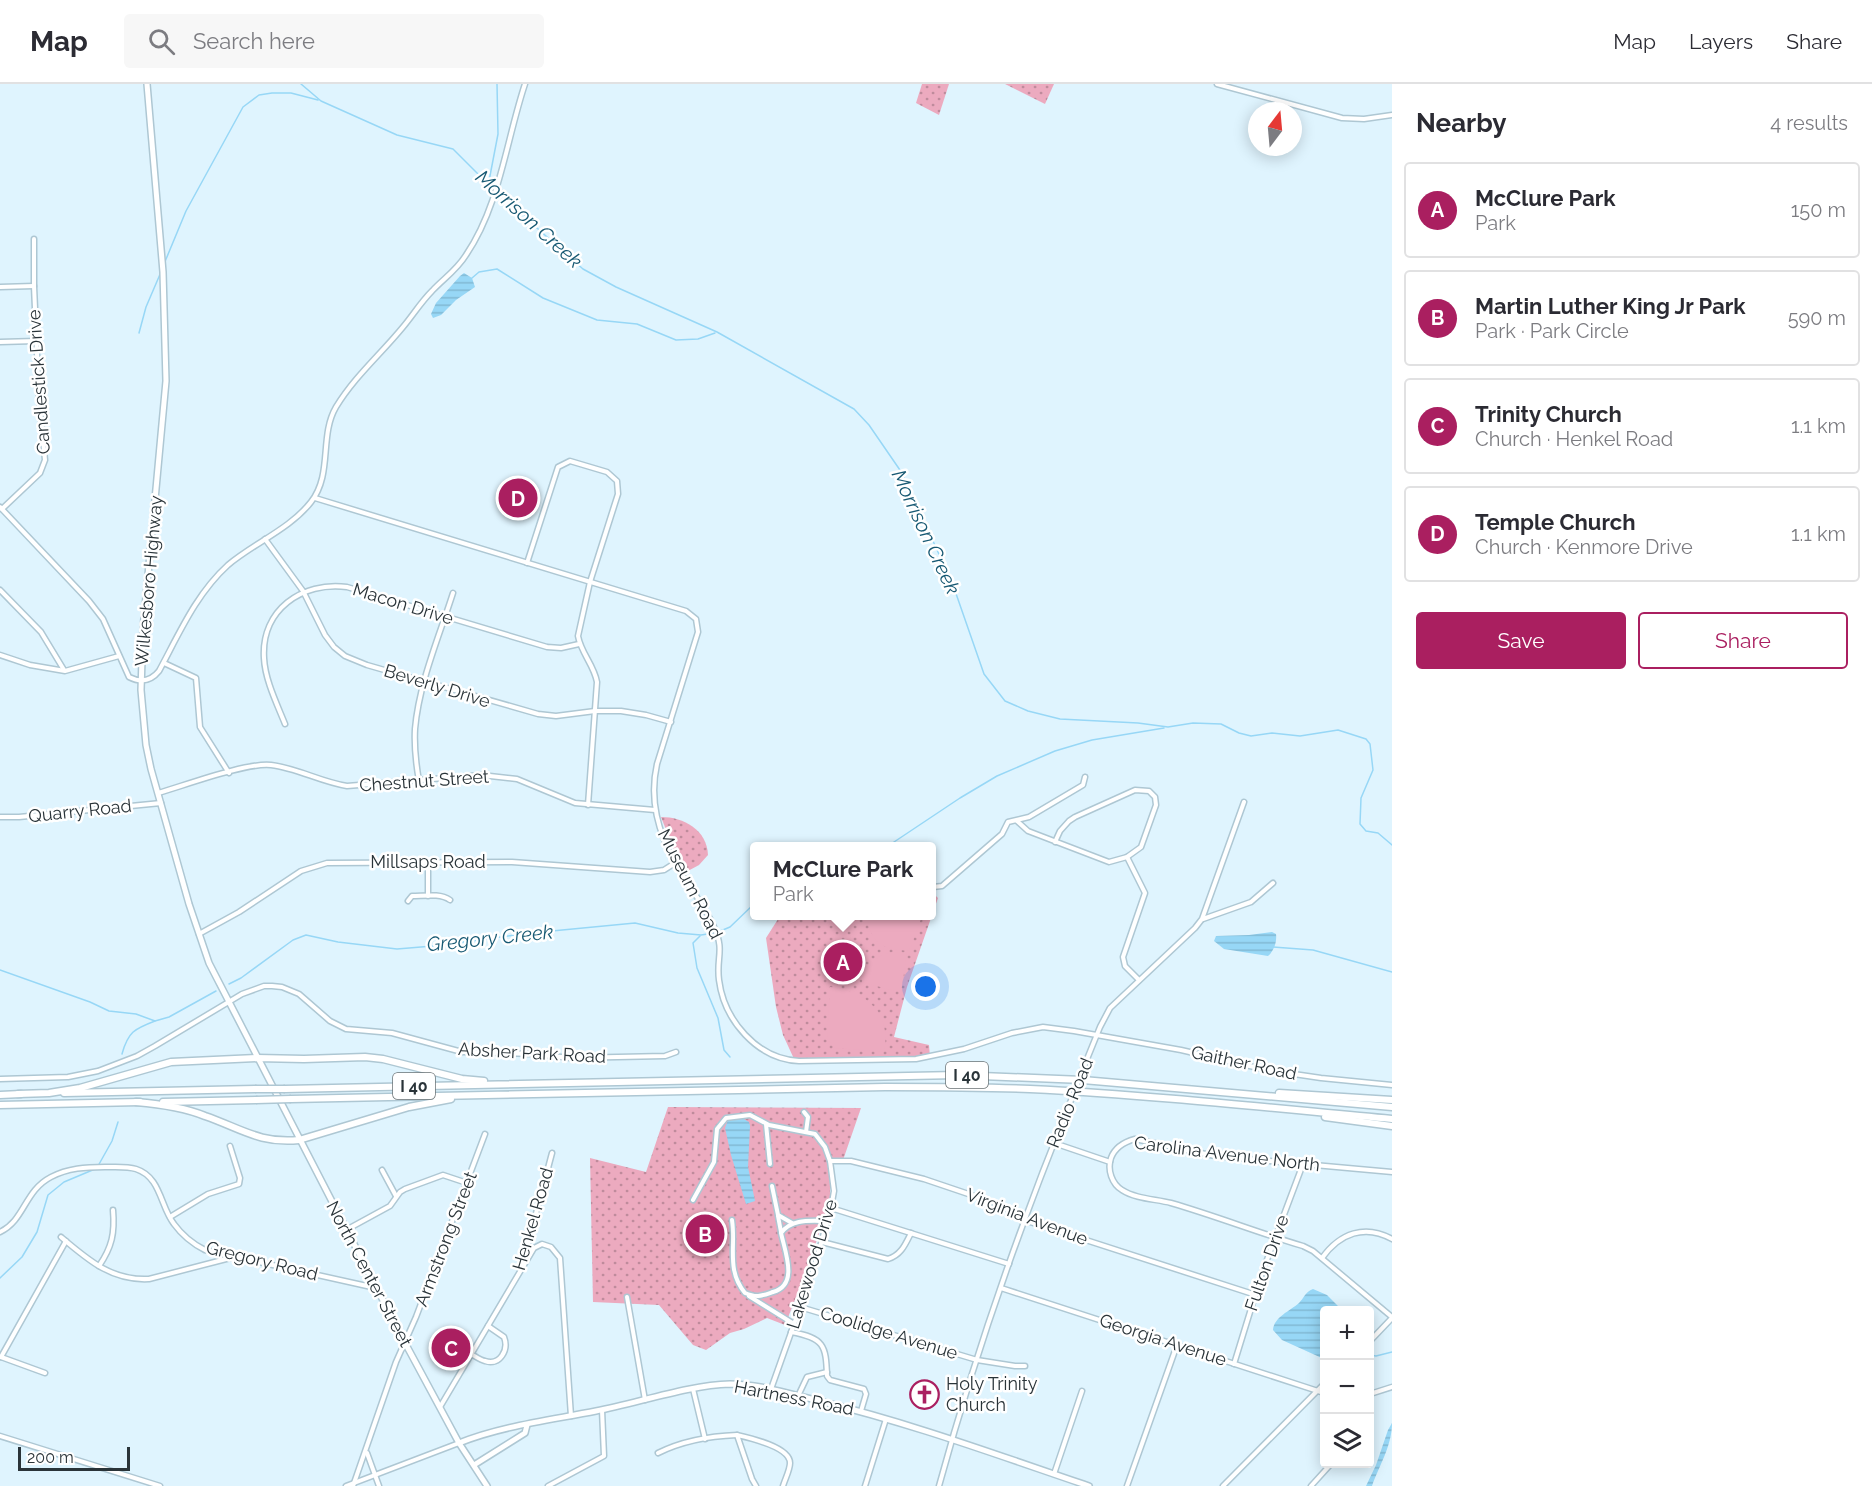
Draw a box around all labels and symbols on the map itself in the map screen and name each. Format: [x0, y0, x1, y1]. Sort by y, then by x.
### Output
north arrow [1248, 102, 1302, 156]
water label: Morrison Creek [471, 165, 587, 273]
street label: Candlestick Drive [23, 309, 54, 455]
water label: Morrison Creek [887, 466, 965, 598]
pin: D [498, 476, 538, 520]
street label: Wilkesboro Highway [131, 494, 166, 667]
street label: Macon Drive [350, 578, 456, 629]
street label: Beverly Drive [382, 659, 493, 712]
street label: Chestnut Street [358, 765, 489, 796]
street label: Quarry Road [27, 795, 133, 826]
street label: Museum Road [654, 825, 727, 942]
street label: Millsaps Road [370, 851, 486, 872]
water label: Gregory Creek [425, 919, 555, 957]
pin: A [824, 940, 862, 984]
your location [911, 972, 940, 1001]
street label: Absher Park Road [458, 1038, 606, 1067]
street label: Gaither Road [1189, 1041, 1299, 1084]
street label: Radio Road [1042, 1055, 1097, 1151]
road number: I 40 [946, 1062, 988, 1088]
road number: I 40 [393, 1073, 435, 1099]
street label: Carolina Avenue North [1133, 1132, 1321, 1175]
street label: Henkel Road [508, 1165, 557, 1273]
street label: Armstrong Street [410, 1168, 481, 1309]
street label: Virginia Avenue [963, 1184, 1091, 1250]
street label: Lakewood Drive [782, 1196, 841, 1331]
street label: North Center Street [322, 1197, 417, 1350]
pin: B [686, 1212, 724, 1256]
street label: Fulton Drive [1240, 1212, 1293, 1314]
street label: Gregory Road [204, 1236, 320, 1285]
street label: Coolidge Avenue [818, 1302, 961, 1364]
street label: Georgia Avenue [1097, 1309, 1230, 1370]
pin: C [432, 1326, 470, 1370]
place label: Holy Trinity Church [946, 1373, 1038, 1415]
street label: Hartness Road [732, 1376, 856, 1419]
church icon: Holy Trinity Church [909, 1378, 941, 1410]
scale bar [18, 1444, 130, 1472]

